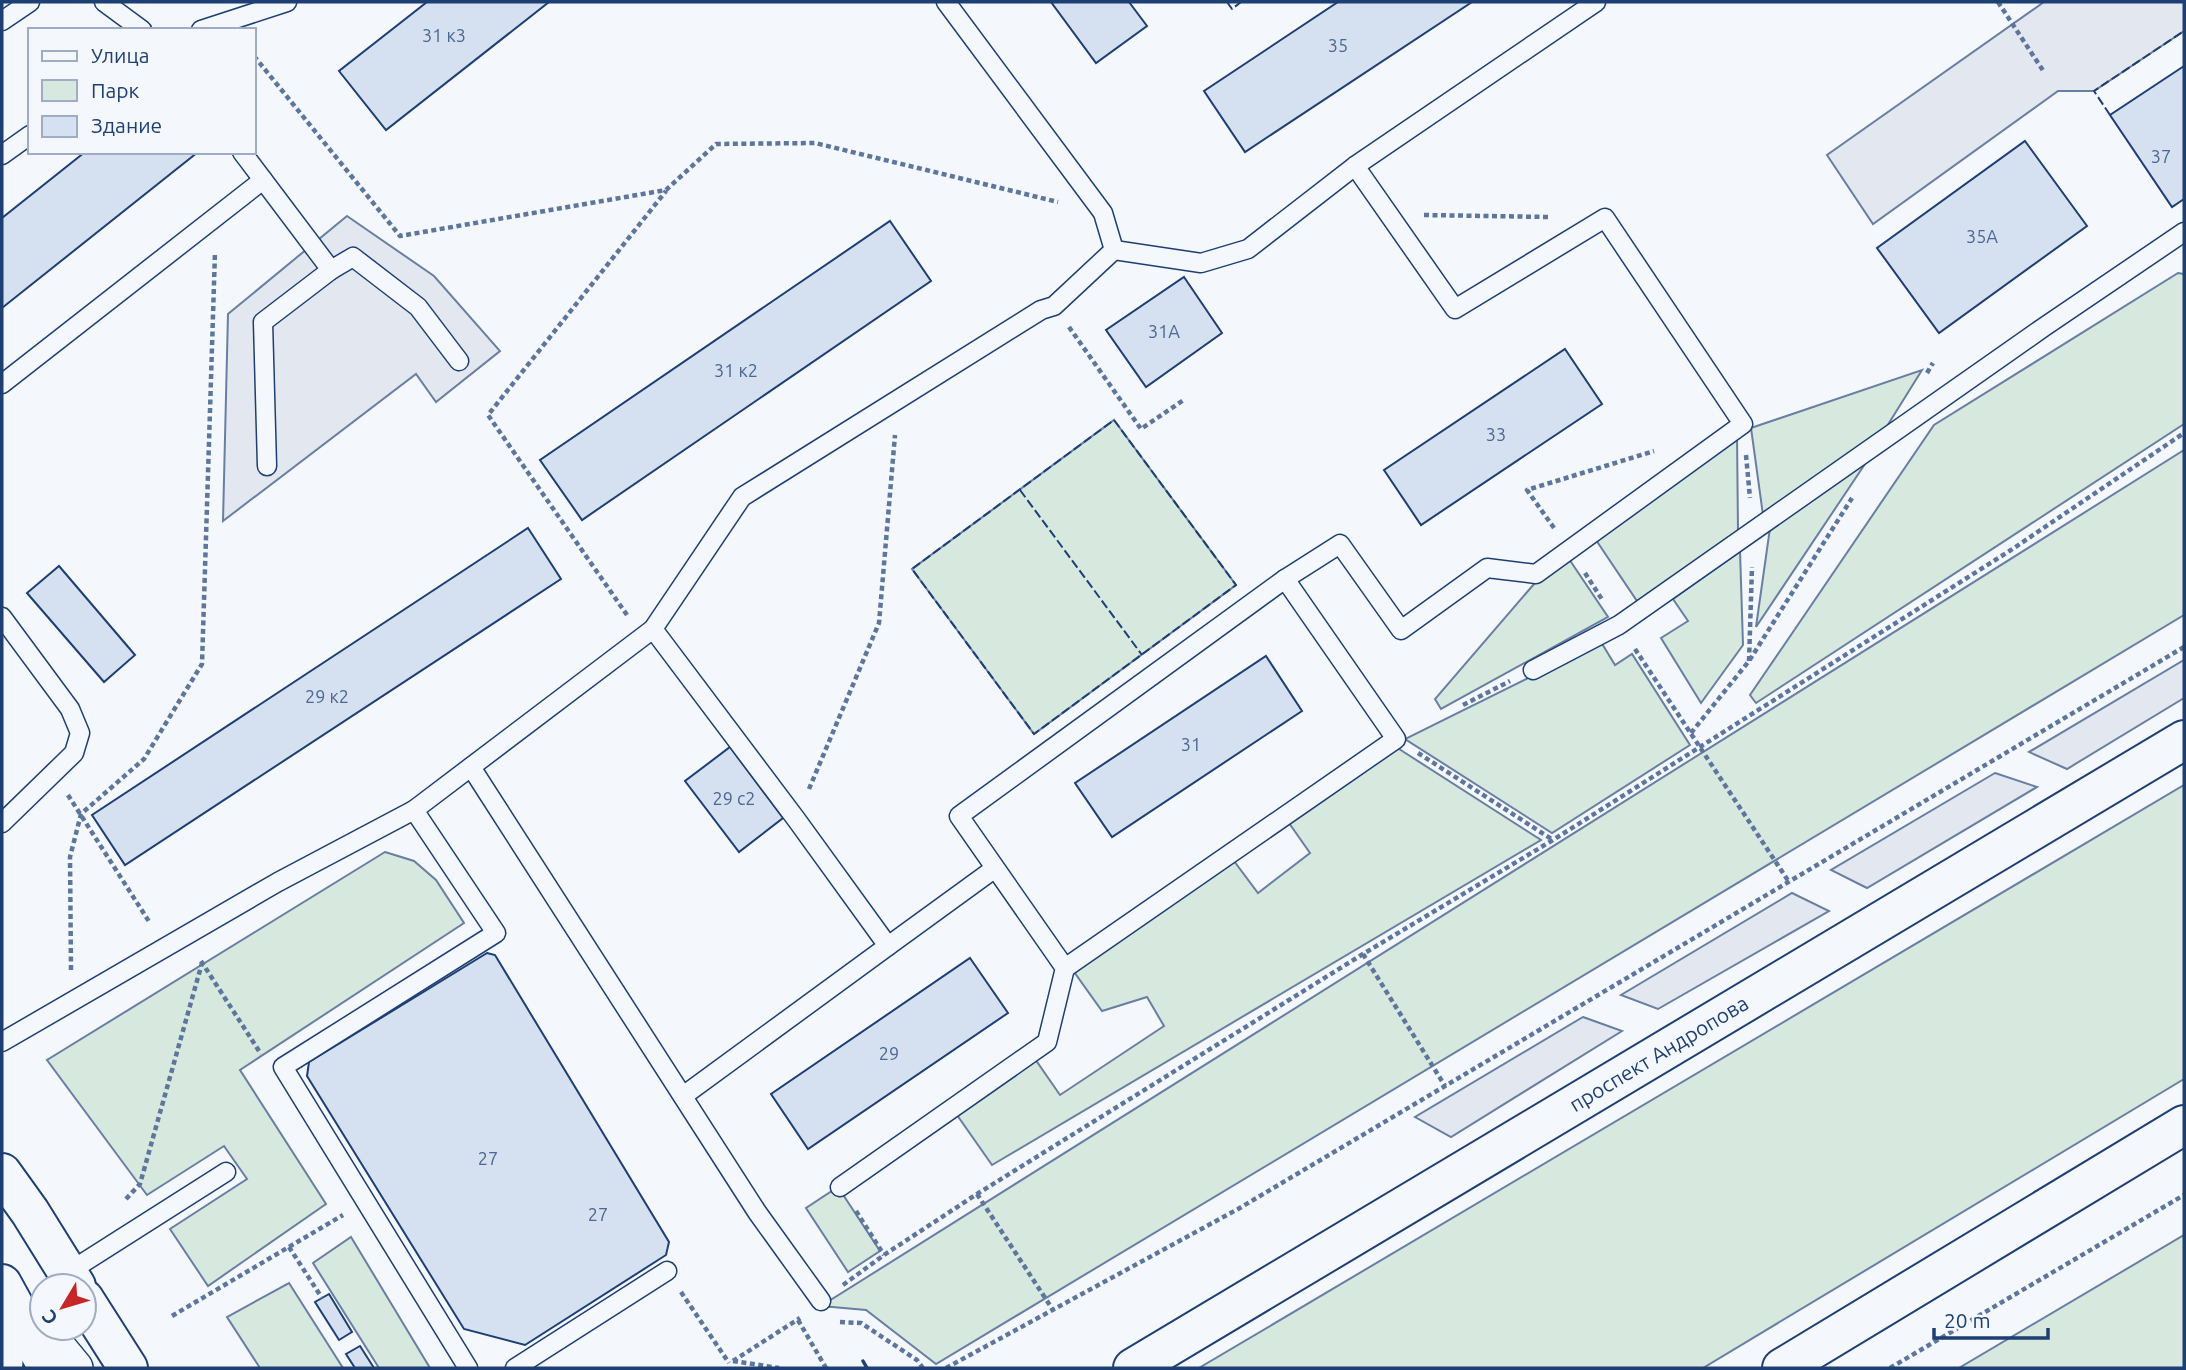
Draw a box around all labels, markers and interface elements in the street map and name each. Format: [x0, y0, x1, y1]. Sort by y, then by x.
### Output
house number: 31 к3 [422, 25, 466, 45]
legend [28, 28, 256, 154]
house number: 35 [1328, 35, 1348, 55]
text: Улица [91, 43, 149, 67]
text: Парк [91, 78, 140, 102]
text: Здание [91, 113, 162, 137]
house number: 37 [2151, 146, 2171, 166]
house number: 35А [1966, 226, 1998, 246]
house number: 31А [1148, 321, 1180, 341]
house number: 31 к2 [714, 360, 758, 380]
house number: 33 [1486, 424, 1506, 444]
house number: 29 к2 [305, 686, 349, 706]
house number: 31 [1181, 734, 1201, 754]
house number: 29 с2 [713, 788, 755, 808]
street label: проспект Андропова [1565, 990, 1752, 1116]
house number: 29 [879, 1043, 899, 1063]
house number: 27 [478, 1148, 498, 1168]
house number: 27 [588, 1204, 608, 1224]
north arrow [28, 1272, 98, 1342]
scale bar [1934, 1296, 2048, 1340]
text: С [37, 1306, 62, 1329]
text: 20 m [1944, 1308, 1991, 1332]

